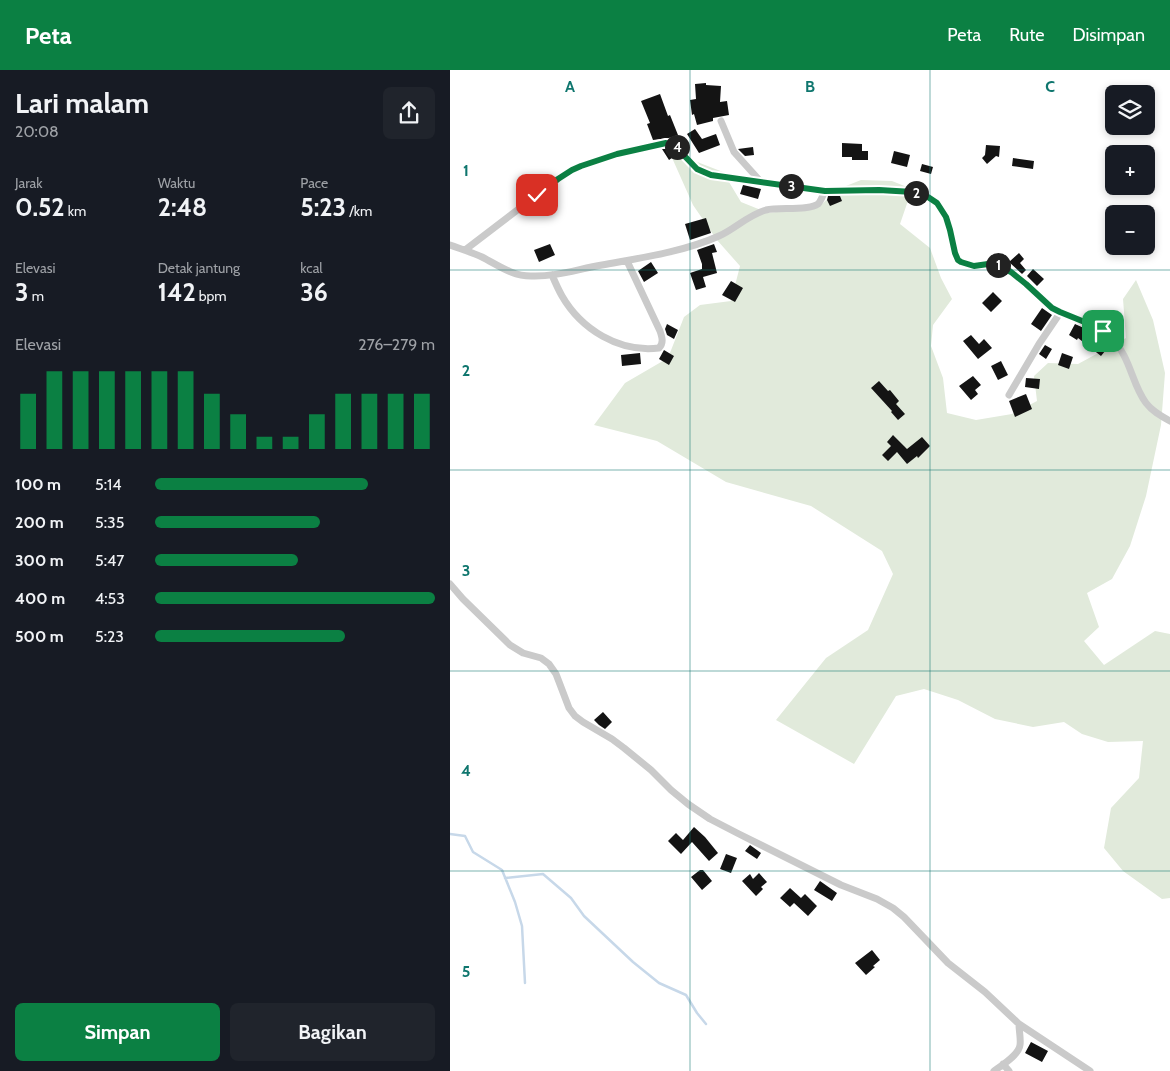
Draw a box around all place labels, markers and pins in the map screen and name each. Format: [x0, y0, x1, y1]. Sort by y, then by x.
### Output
pin: 4 [664, 134, 690, 160]
pin [516, 174, 558, 216]
pin: 3 [778, 174, 804, 198]
pin: 2 [904, 180, 928, 206]
pin: 1 [986, 252, 1010, 278]
pin [1082, 310, 1124, 352]

